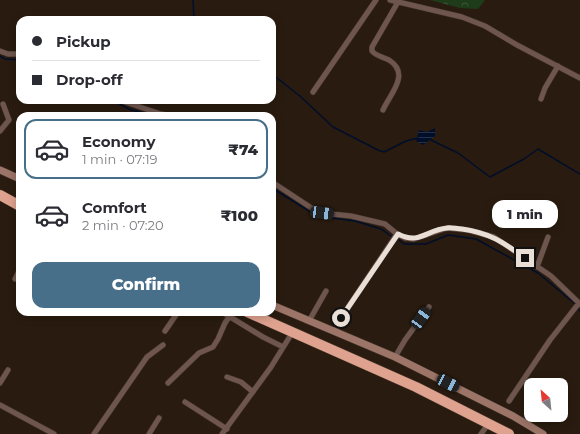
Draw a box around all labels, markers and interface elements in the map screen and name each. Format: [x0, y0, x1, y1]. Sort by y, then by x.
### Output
text: Pickup [56, 32, 111, 51]
text: Drop-off [56, 70, 123, 89]
icon: car [34, 131, 70, 167]
text: Economy [82, 132, 155, 151]
text: ₹74 [228, 140, 258, 159]
text: 1 min · 07:19 [82, 151, 158, 167]
icon: car [34, 197, 70, 233]
text: Comfort [82, 198, 147, 217]
callout: 1 min [492, 200, 558, 228]
text: ₹100 [220, 206, 258, 225]
car [309, 206, 335, 220]
text: 1 min [507, 206, 543, 222]
text: 2 min · 07:20 [82, 217, 164, 233]
route end [516, 249, 534, 267]
button: Confirm [32, 262, 260, 308]
car [409, 305, 433, 331]
route start [332, 309, 350, 327]
car [435, 372, 461, 394]
north arrow [524, 378, 568, 422]
map controls [524, 378, 568, 422]

